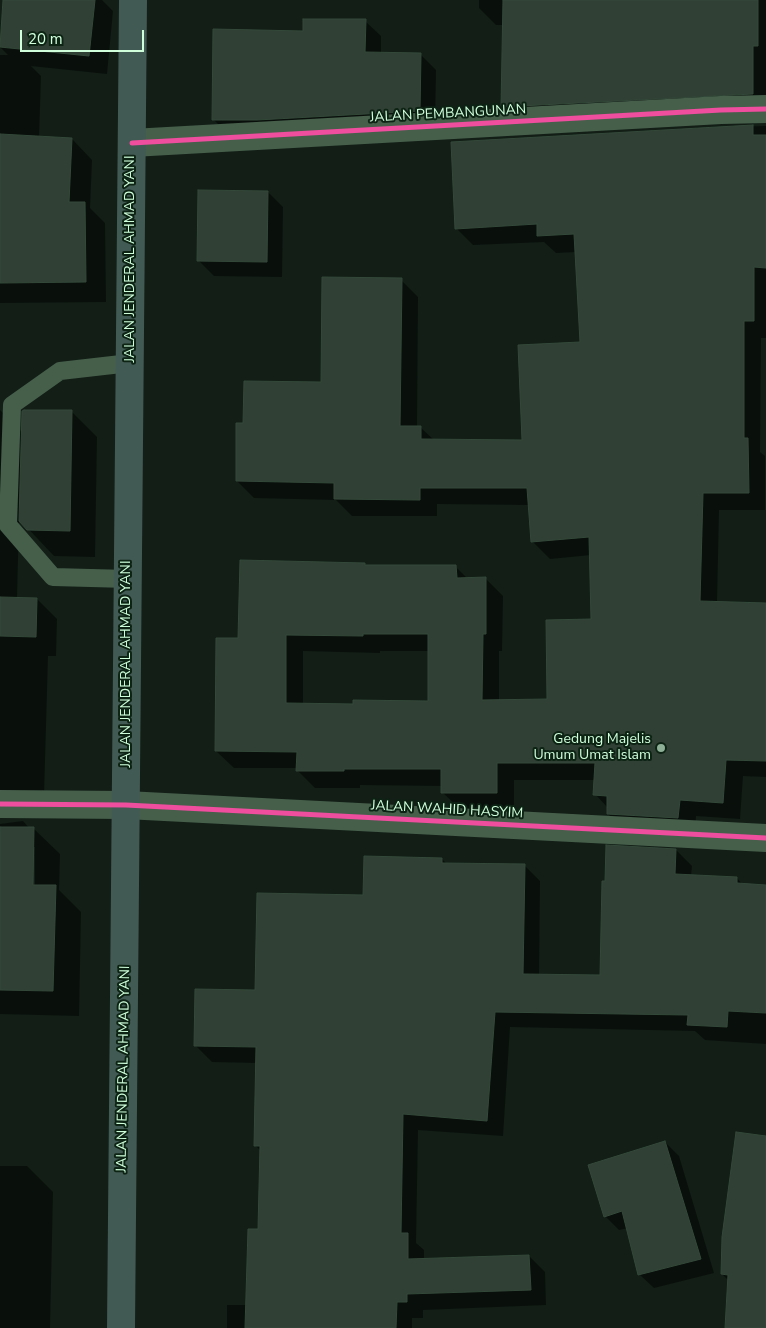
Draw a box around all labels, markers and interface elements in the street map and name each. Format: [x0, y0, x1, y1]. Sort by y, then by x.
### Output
scale bar [22, 20, 146, 52]
text: 20 m [28, 29, 63, 49]
street label: JALAN PEMBANGUNAN [369, 102, 527, 126]
street label: JALAN JENDERAL AHMAD YANI [123, 155, 139, 363]
street label: JALAN JENDERAL AHMAD YANI [119, 560, 135, 768]
place label: Gedung Majelis Umum Umat Islam [533, 732, 651, 764]
marker: Gedung Majelis Umum Umat Islam [655, 742, 667, 754]
street label: JALAN WAHID HASYIM [370, 798, 524, 822]
street label: JALAN JENDERAL AHMAD YANI [114, 965, 134, 1173]

